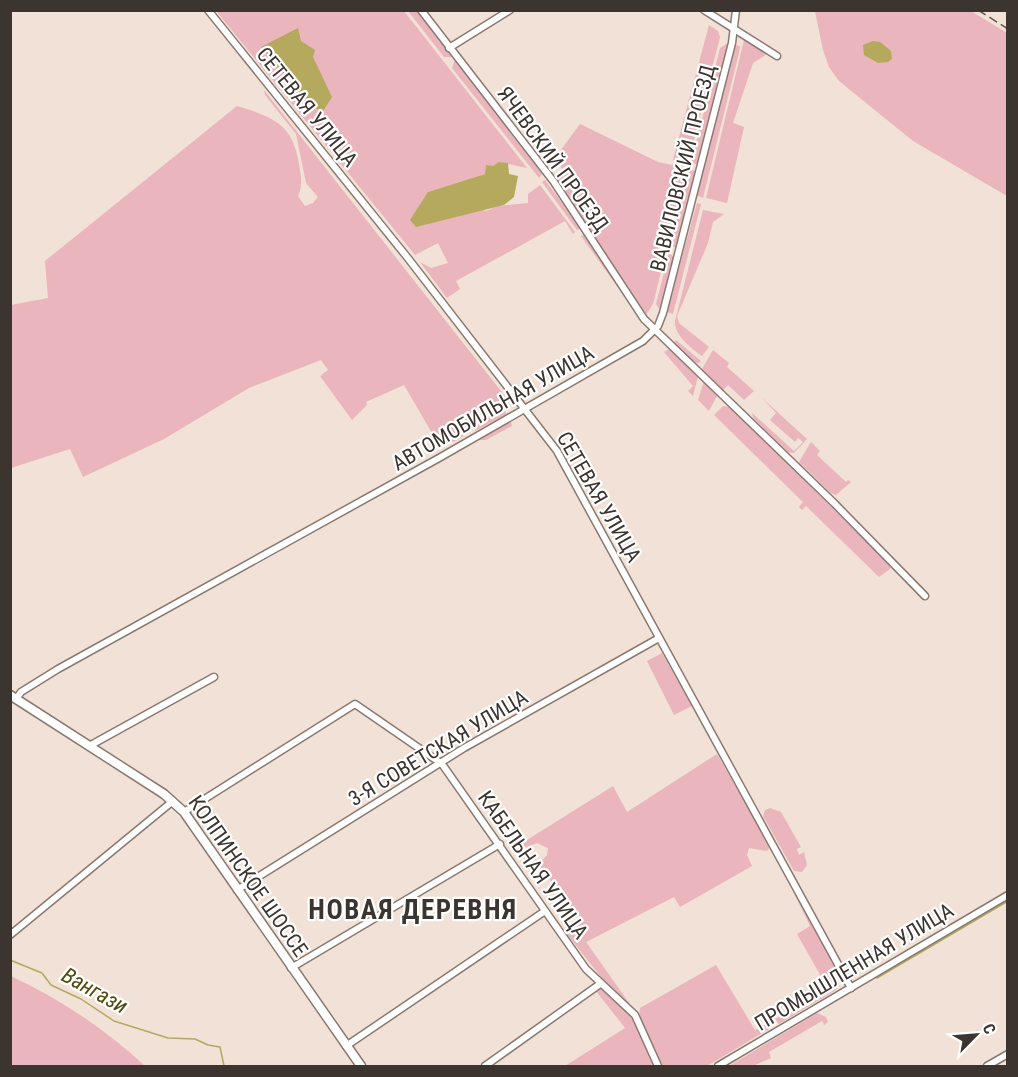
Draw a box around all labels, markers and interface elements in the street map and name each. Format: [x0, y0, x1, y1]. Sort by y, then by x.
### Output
street label: СЕТЕВАЯ УЛИЦА [251, 42, 363, 172]
street label: ВАВИЛОВСКИЙ ПРОЕЗД [646, 62, 720, 274]
street label: ЯЧЕВСКИЙ ПРОЕЗД [492, 82, 614, 236]
street label: АВТОМОБИЛЬНАЯ УЛИЦА [388, 340, 598, 476]
street label: СЕТЕВАЯ УЛИЦА [552, 427, 646, 567]
street label: 3-Я СОВЕТСКАЯ УЛИЦА [344, 685, 532, 811]
street label: КАБЕЛЬНАЯ УЛИЦА [473, 786, 593, 944]
street label: КОЛПИНСКОЕ ШОССЕ [183, 791, 313, 961]
district label: НОВАЯ ДЕРЕВНЯ [308, 894, 518, 926]
street label: ПРОМЫШЛЕННАЯ УЛИЦА [750, 898, 958, 1036]
water label: Вангази [58, 962, 132, 1019]
north arrow [946, 1005, 1006, 1065]
text: С [979, 1021, 1000, 1037]

